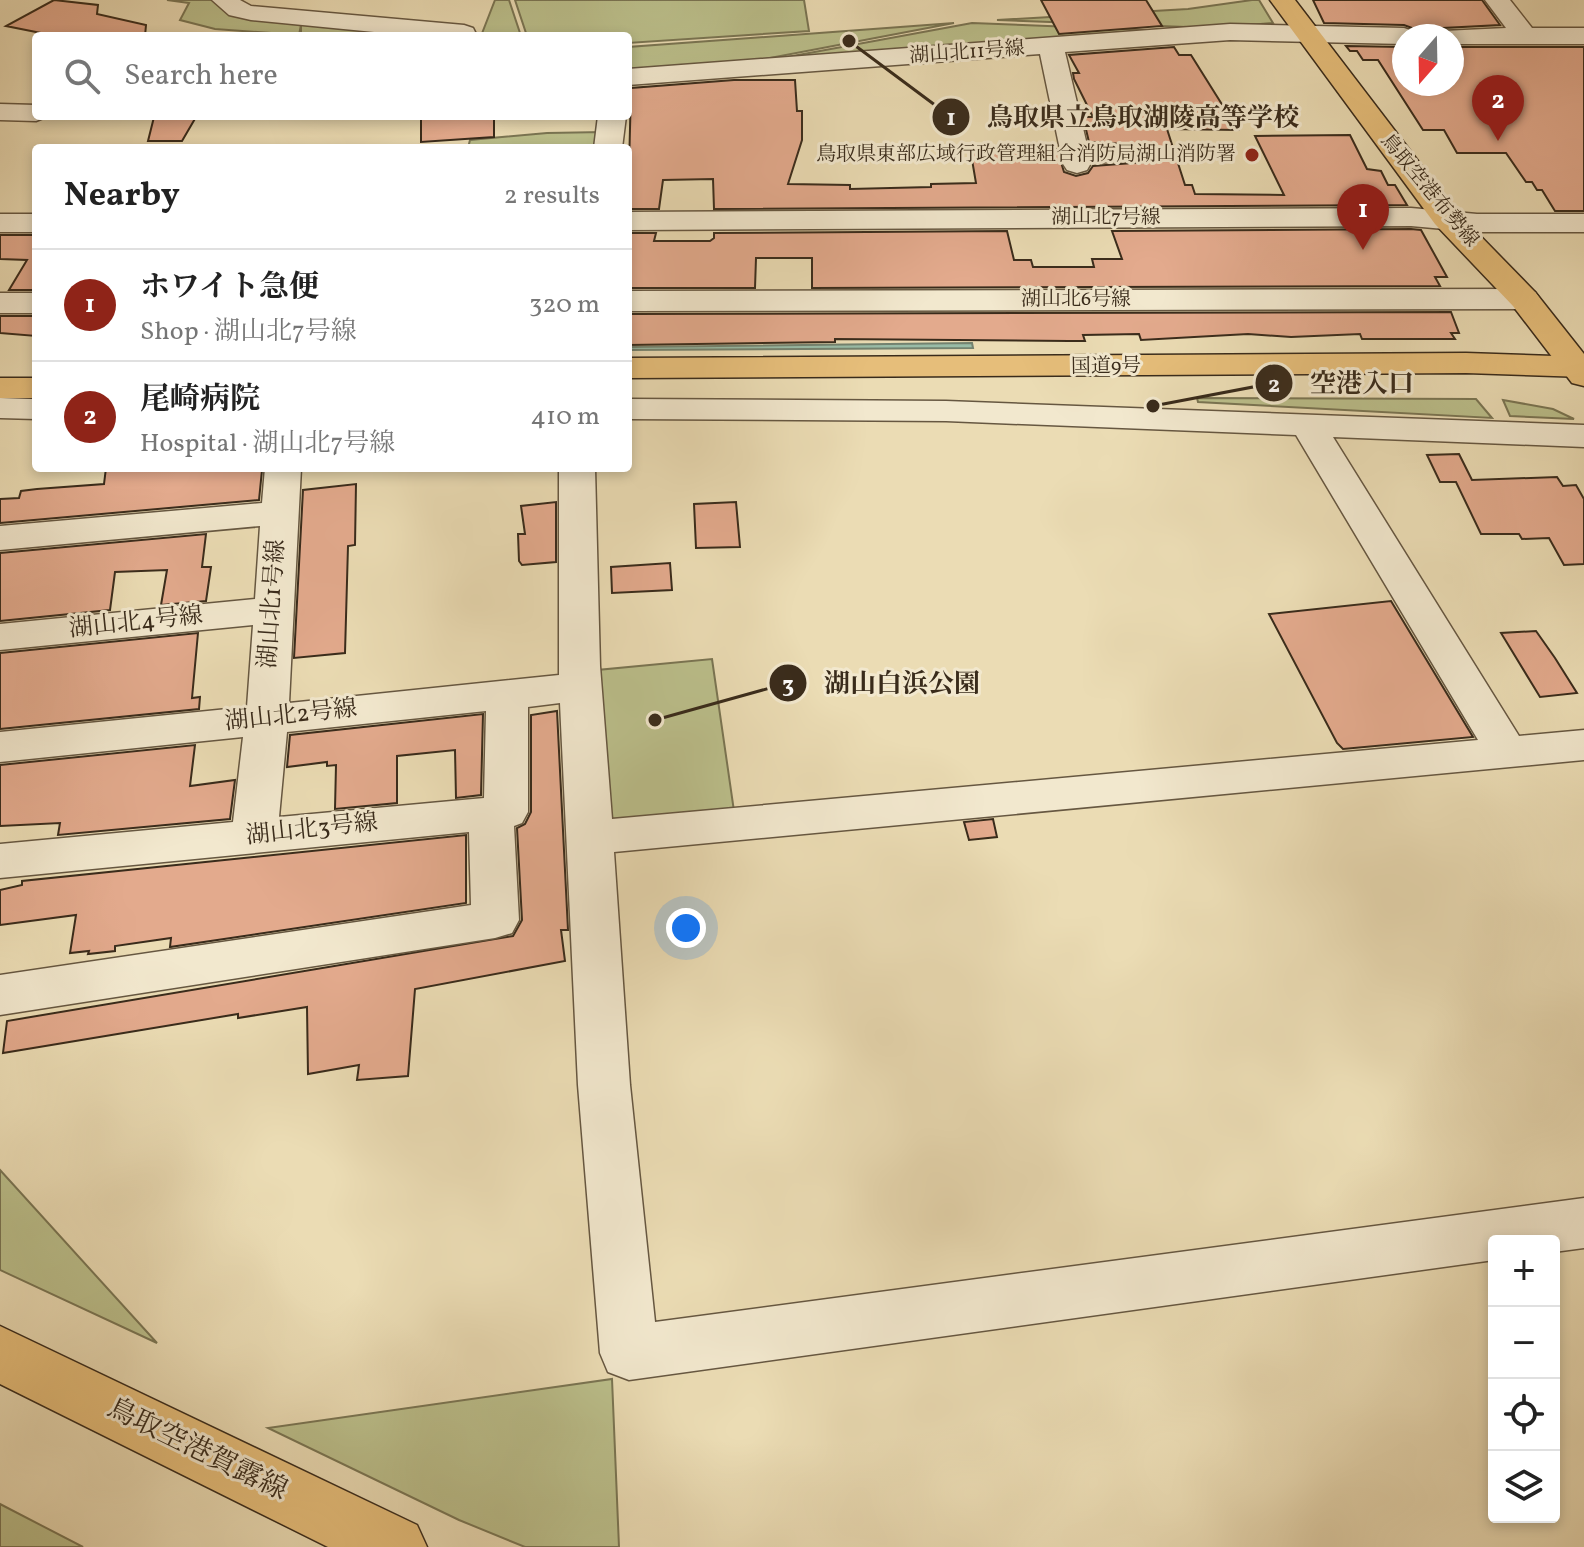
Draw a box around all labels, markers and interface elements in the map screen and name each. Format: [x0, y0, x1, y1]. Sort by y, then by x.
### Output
north arrow [1392, 24, 1464, 96]
search box [32, 32, 632, 120]
street label: 湖山北11号線 [908, 35, 1026, 71]
icon: search [60, 54, 104, 98]
text: Search here [124, 55, 278, 97]
pin: 2 [1472, 75, 1524, 141]
callout: 鳥取県立鳥取湖陵高等学校 [931, 92, 1315, 142]
text: 鳥取県立鳥取湖陵高等学校 [987, 101, 1299, 137]
text: 1 [946, 102, 956, 136]
street label: 鳥取空港布勢線 [1373, 128, 1485, 254]
place label: 鳥取県東部広域行政管理組合消防局湖山消防署 [816, 141, 1236, 169]
marker: 鳥取県東部広域行政管理組合消防局湖山消防署 [1243, 146, 1261, 164]
text: Nearby [64, 173, 180, 220]
text: 2 results [504, 178, 600, 214]
pin: 1 [1337, 184, 1389, 250]
street label: 湖山北7号線 [1051, 204, 1161, 232]
text: ホワイト急便 [140, 267, 319, 309]
street label: 湖山北6号線 [1021, 286, 1131, 314]
text: 1 [85, 287, 95, 323]
text: 320 m [529, 287, 600, 323]
text: Shop · 湖山北7号線 [140, 314, 357, 350]
street label: 国道9号 [1071, 352, 1141, 382]
callout: 空港入口 [1254, 358, 1430, 408]
text: 空港入口 [1310, 367, 1414, 403]
text: 2 [1268, 369, 1280, 403]
text: 尾崎病院 [140, 379, 260, 421]
text: 2 [83, 399, 97, 435]
text: 410 m [531, 399, 600, 435]
text: Hospital · 湖山北7号線 [140, 426, 395, 462]
street label: 湖山北1号線 [252, 538, 294, 670]
street label: 湖山北4号線 [67, 599, 205, 647]
callout: 湖山白浜公園 [768, 658, 996, 708]
text: 湖山白浜公園 [824, 667, 980, 703]
text: 3 [782, 669, 794, 703]
street label: 湖山北2号線 [223, 692, 359, 740]
street label: 湖山北3号線 [244, 806, 380, 854]
your location [666, 908, 706, 948]
map controls [1488, 1235, 1560, 1523]
button: + [1488, 1235, 1560, 1307]
button: − [1488, 1307, 1560, 1379]
button: locate [1488, 1379, 1560, 1451]
street label: 鳥取空港賀露線 [100, 1390, 294, 1510]
button: layers [1488, 1451, 1560, 1523]

